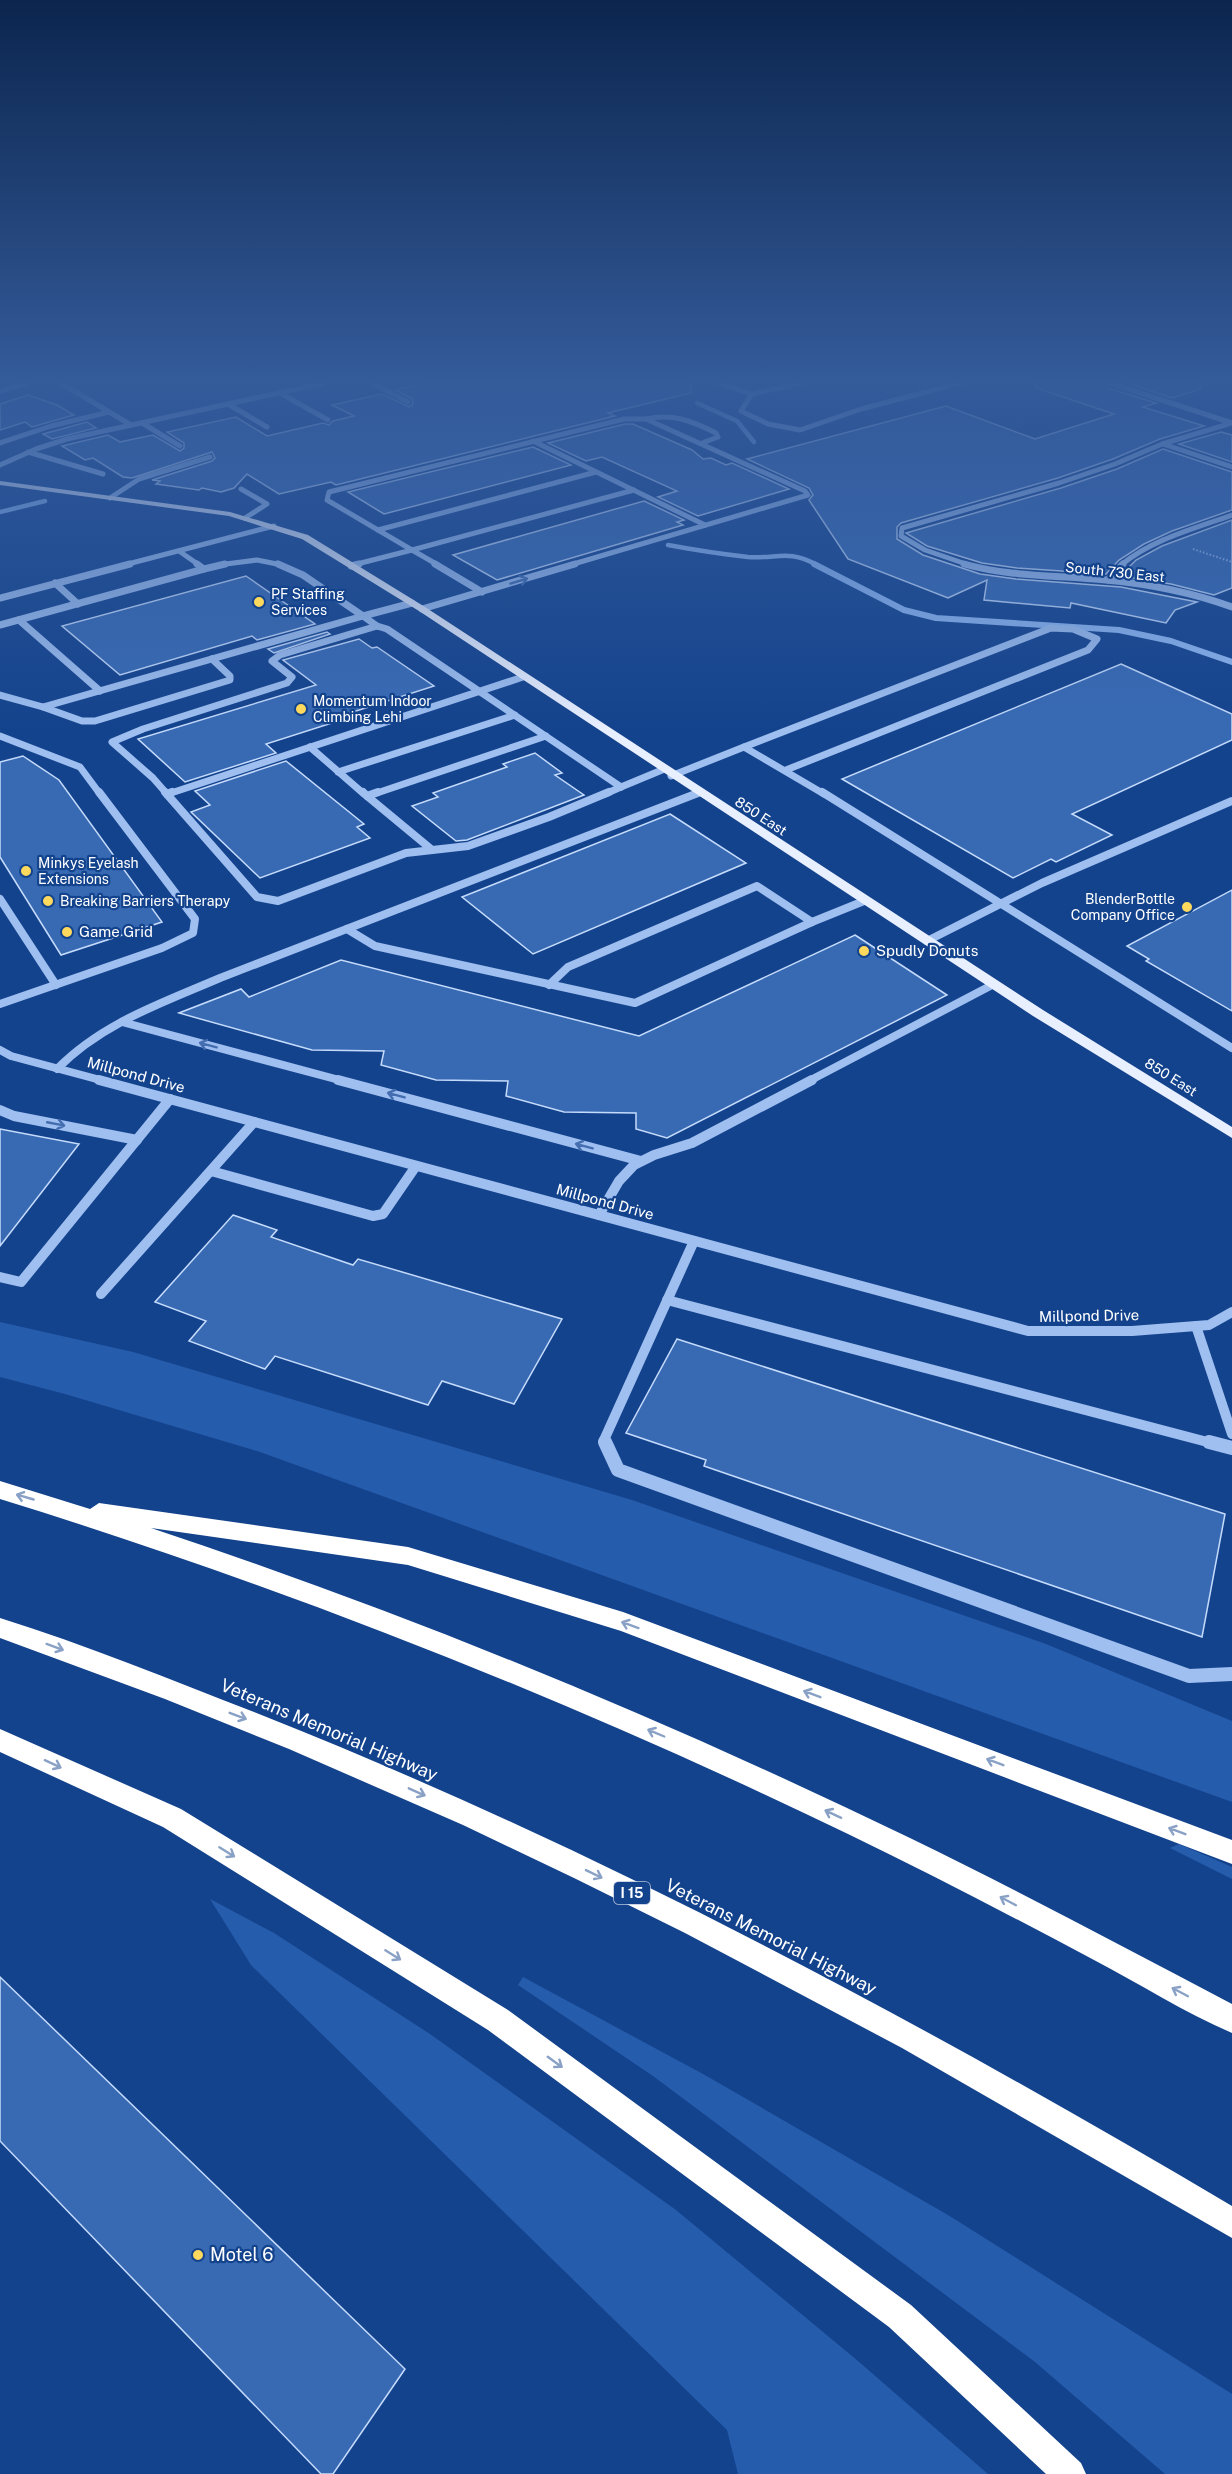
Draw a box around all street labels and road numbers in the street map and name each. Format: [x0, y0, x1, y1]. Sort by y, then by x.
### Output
street label: South 730 East [1065, 559, 1165, 585]
street label: 850 East [732, 793, 790, 839]
street label: Millpond Drive [85, 1053, 187, 1096]
street label: 850 East [1142, 1055, 1200, 1099]
street label: Millpond Drive [554, 1180, 656, 1223]
street label: Millpond Drive [1039, 1306, 1139, 1325]
street label: Veterans Memorial Highway [217, 1674, 441, 1785]
street label: Veterans Memorial Highway [662, 1874, 881, 1999]
road number: I 15 [614, 1882, 650, 1904]

